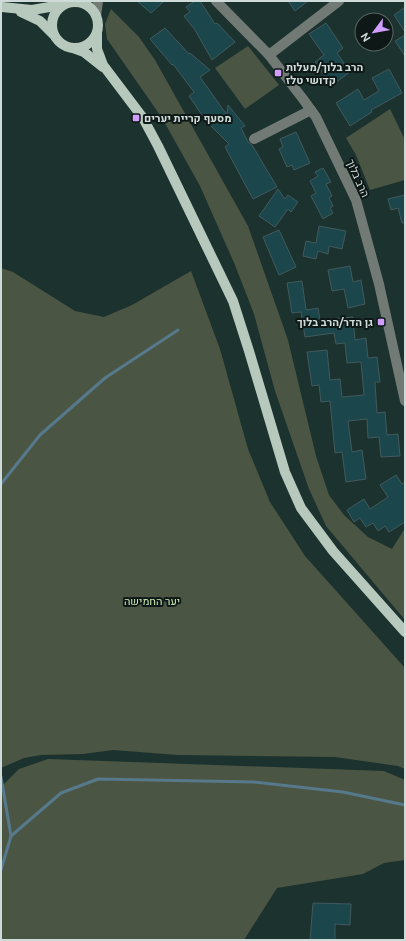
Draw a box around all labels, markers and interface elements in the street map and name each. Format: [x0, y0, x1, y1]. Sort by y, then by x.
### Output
north arrow [354, 12, 394, 52]
text: N [358, 31, 373, 44]
place label: הרב בלוך/מעלות קדושי טלז [286, 61, 363, 86]
marker: הרב בלוך/מעלות קדושי טלז [273, 68, 283, 78]
place label: מסעף קריית יערים [144, 112, 231, 124]
marker: מסעף קריית יערים [131, 113, 141, 123]
street label: הרב בלוך [344, 157, 372, 199]
place label: גן הדר/הרב בלוך [297, 316, 373, 328]
marker: גן הדר/הרב בלוך [376, 317, 386, 327]
park label: יער החמישה [124, 595, 180, 607]

